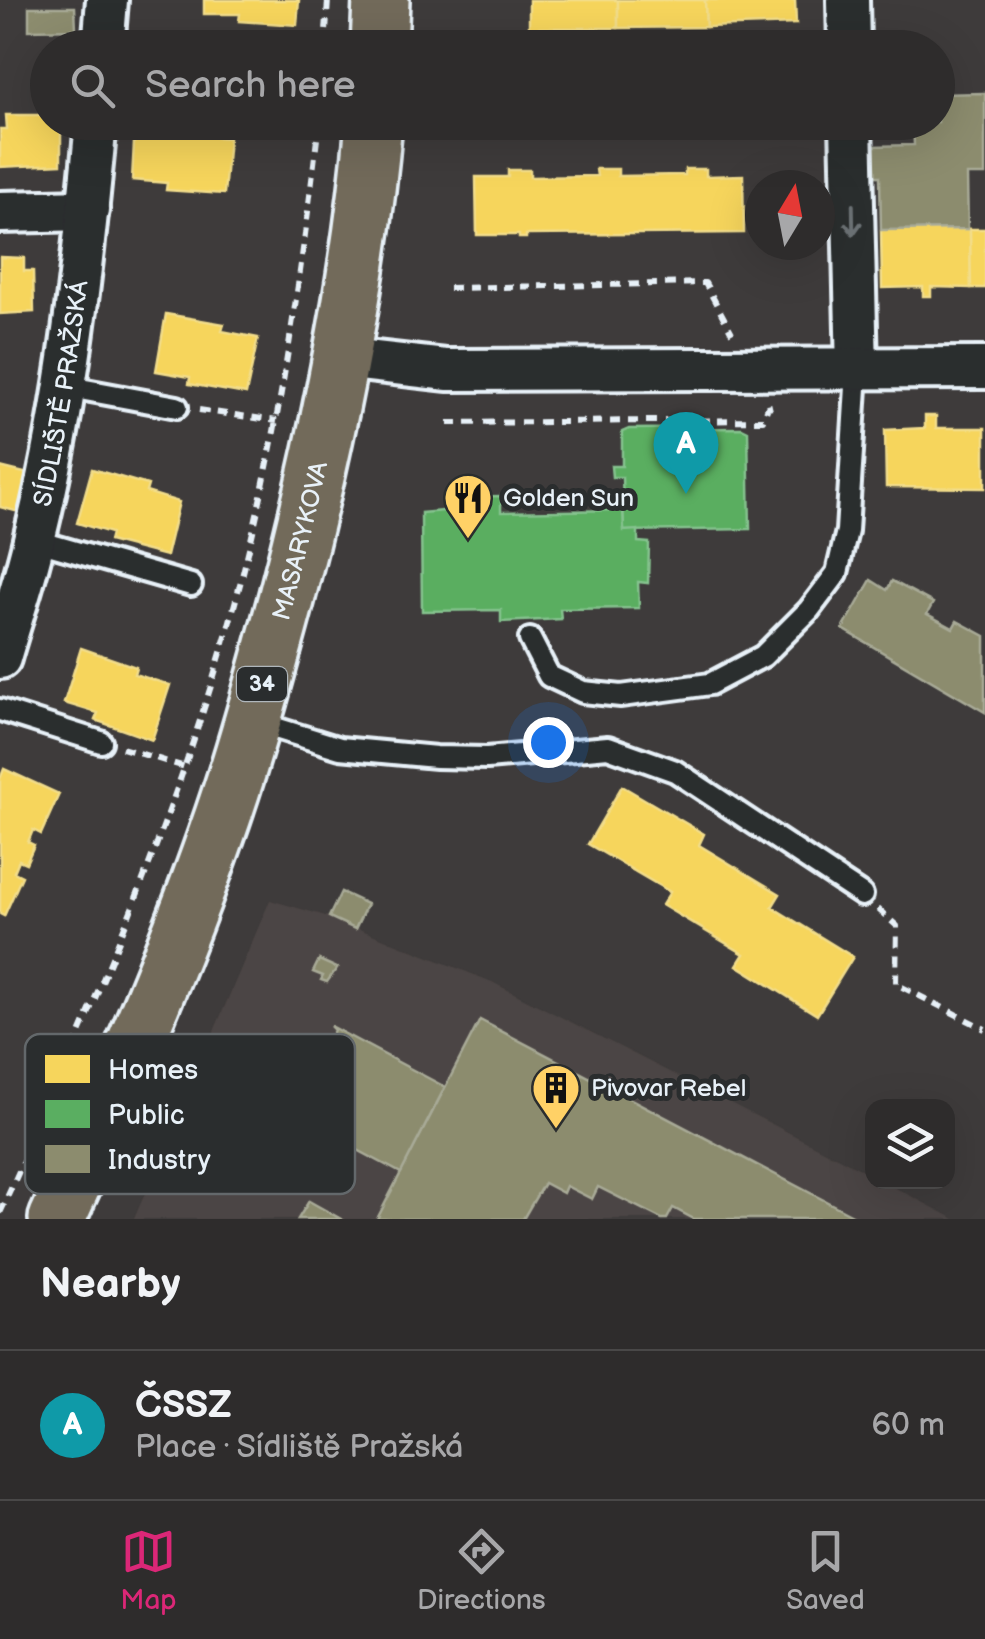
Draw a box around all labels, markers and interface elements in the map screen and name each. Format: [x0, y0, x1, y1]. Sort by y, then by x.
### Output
search box [30, 30, 955, 140]
icon: search [65, 58, 120, 113]
text: Search here [145, 63, 356, 108]
north arrow [745, 170, 835, 260]
one-way arrow [844, 203, 863, 235]
street label: SÍDLIŠTĚ PRAŽSKÁ [27, 278, 95, 509]
pin: A [654, 412, 718, 494]
street label: MASARYKOVA [266, 458, 335, 624]
restaurant icon: Golden Sun [442, 472, 494, 540]
place label: Golden Sun [503, 483, 634, 514]
road number: 34 [237, 667, 287, 701]
your location [523, 717, 574, 768]
legend [25, 1034, 355, 1194]
text: Homes [108, 1054, 198, 1087]
building icon: Pivovar Rebel [530, 1062, 582, 1130]
place label: Pivovar Rebel [591, 1073, 746, 1104]
text: Public [108, 1099, 185, 1132]
map controls [865, 1099, 955, 1189]
button: layers [865, 1099, 955, 1189]
text: Industry [108, 1144, 211, 1177]
text: Nearby [40, 1259, 180, 1310]
text: ČSSZ [135, 1383, 232, 1428]
text: A [63, 1406, 82, 1445]
text: 60 m [872, 1406, 945, 1445]
text: Place · Sídliště Pražská [135, 1428, 463, 1467]
tab: Map [120, 1524, 177, 1617]
tab: Directions [417, 1524, 546, 1617]
tab: Saved [786, 1524, 865, 1617]

